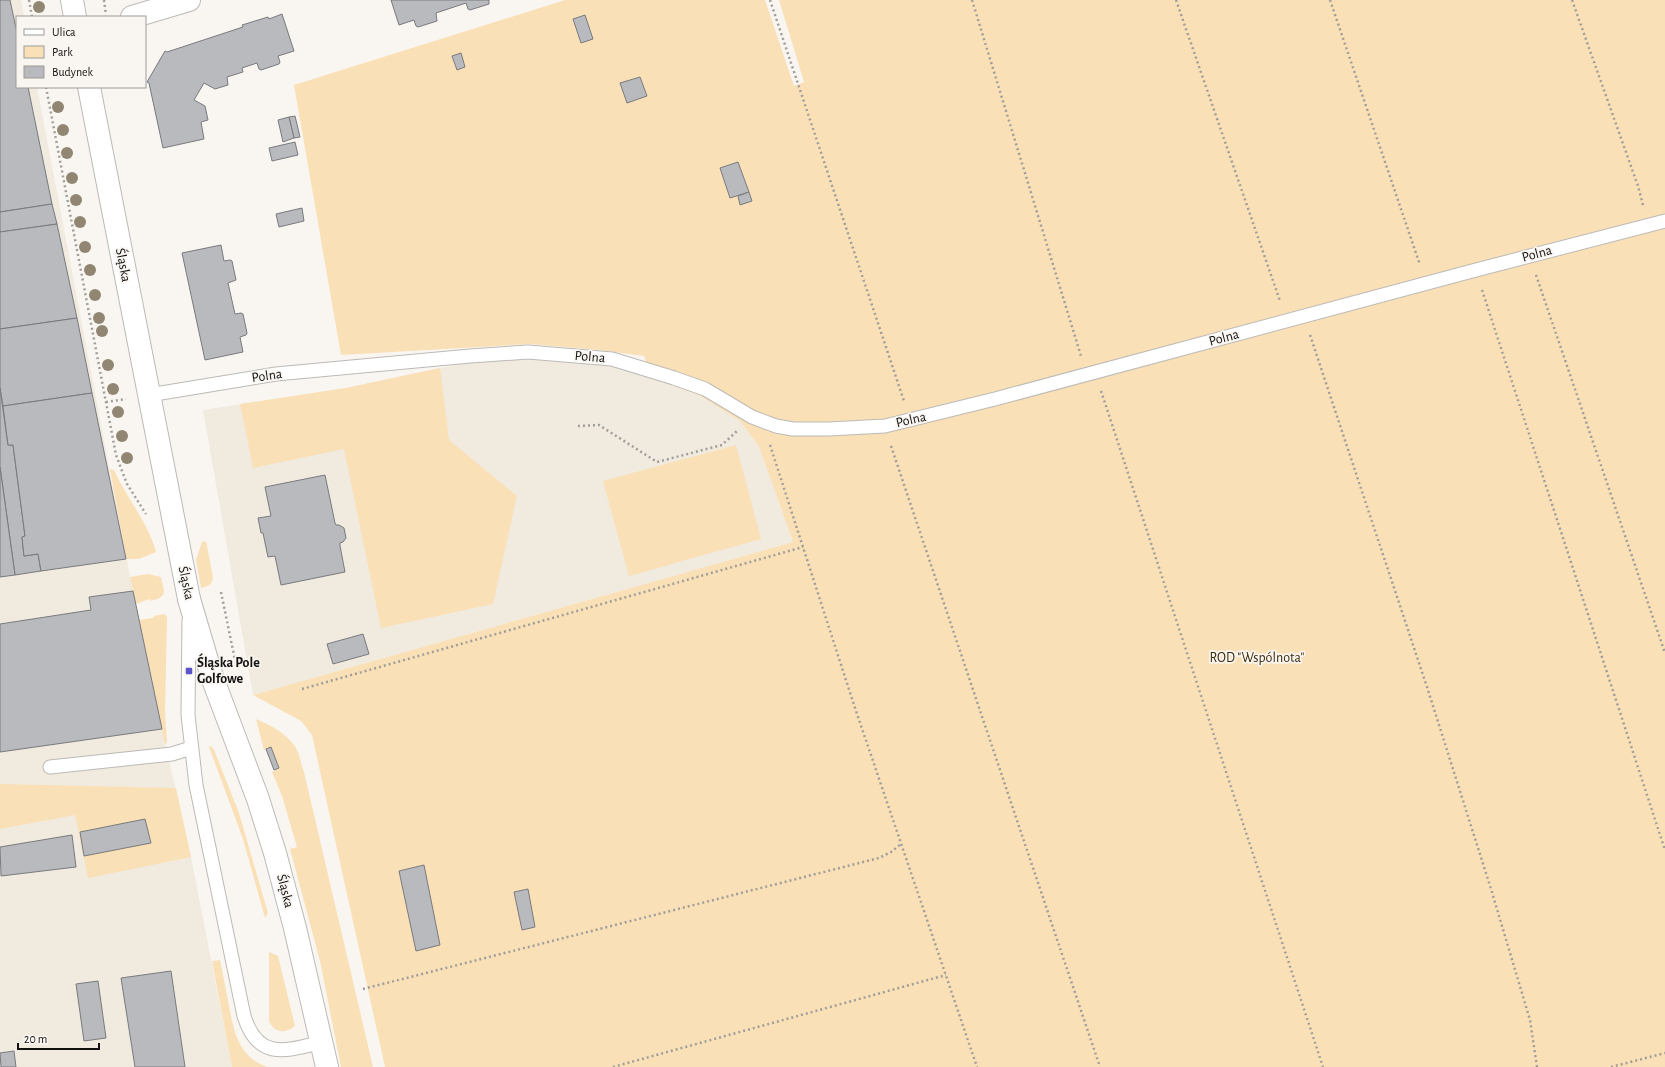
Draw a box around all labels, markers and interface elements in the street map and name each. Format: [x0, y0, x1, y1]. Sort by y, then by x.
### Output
legend [16, 16, 146, 88]
text: Ulica [52, 26, 76, 38]
text: Park [52, 46, 73, 58]
text: Budynek [52, 66, 94, 79]
street label: Polna [1520, 243, 1554, 265]
street label: Śląska [113, 246, 136, 284]
street label: Polna [1207, 327, 1241, 349]
street label: Polna [574, 349, 606, 365]
street label: Polna [251, 367, 284, 385]
street label: Polna [894, 410, 928, 430]
street label: Śląska [176, 564, 199, 602]
park label: ROD "Wspólnota" [1209, 651, 1305, 665]
place label: Śląska Pole Golfowe [197, 653, 260, 686]
marker: Śląska Pole Golfowe [184, 666, 194, 676]
street label: Śląska [274, 872, 299, 910]
scale bar [18, 1025, 99, 1051]
text: 20 m [24, 1033, 47, 1045]

